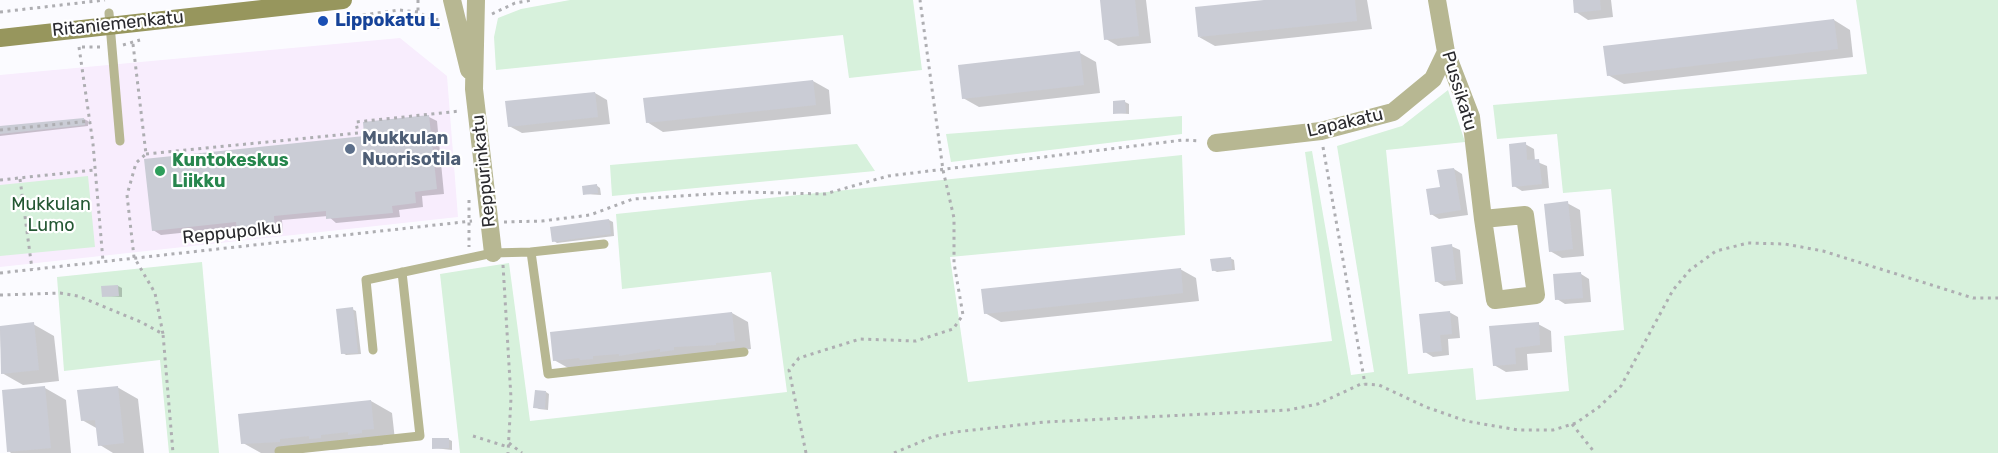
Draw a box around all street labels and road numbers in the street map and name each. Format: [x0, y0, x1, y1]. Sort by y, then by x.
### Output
street label: Ritaniemenkatu [51, 6, 185, 42]
street label: Pussikatu [1437, 49, 1481, 133]
street label: Lapakatu [1305, 104, 1385, 142]
street label: Reppurinkatu [467, 114, 501, 228]
street label: Reppupolku [181, 217, 283, 249]

